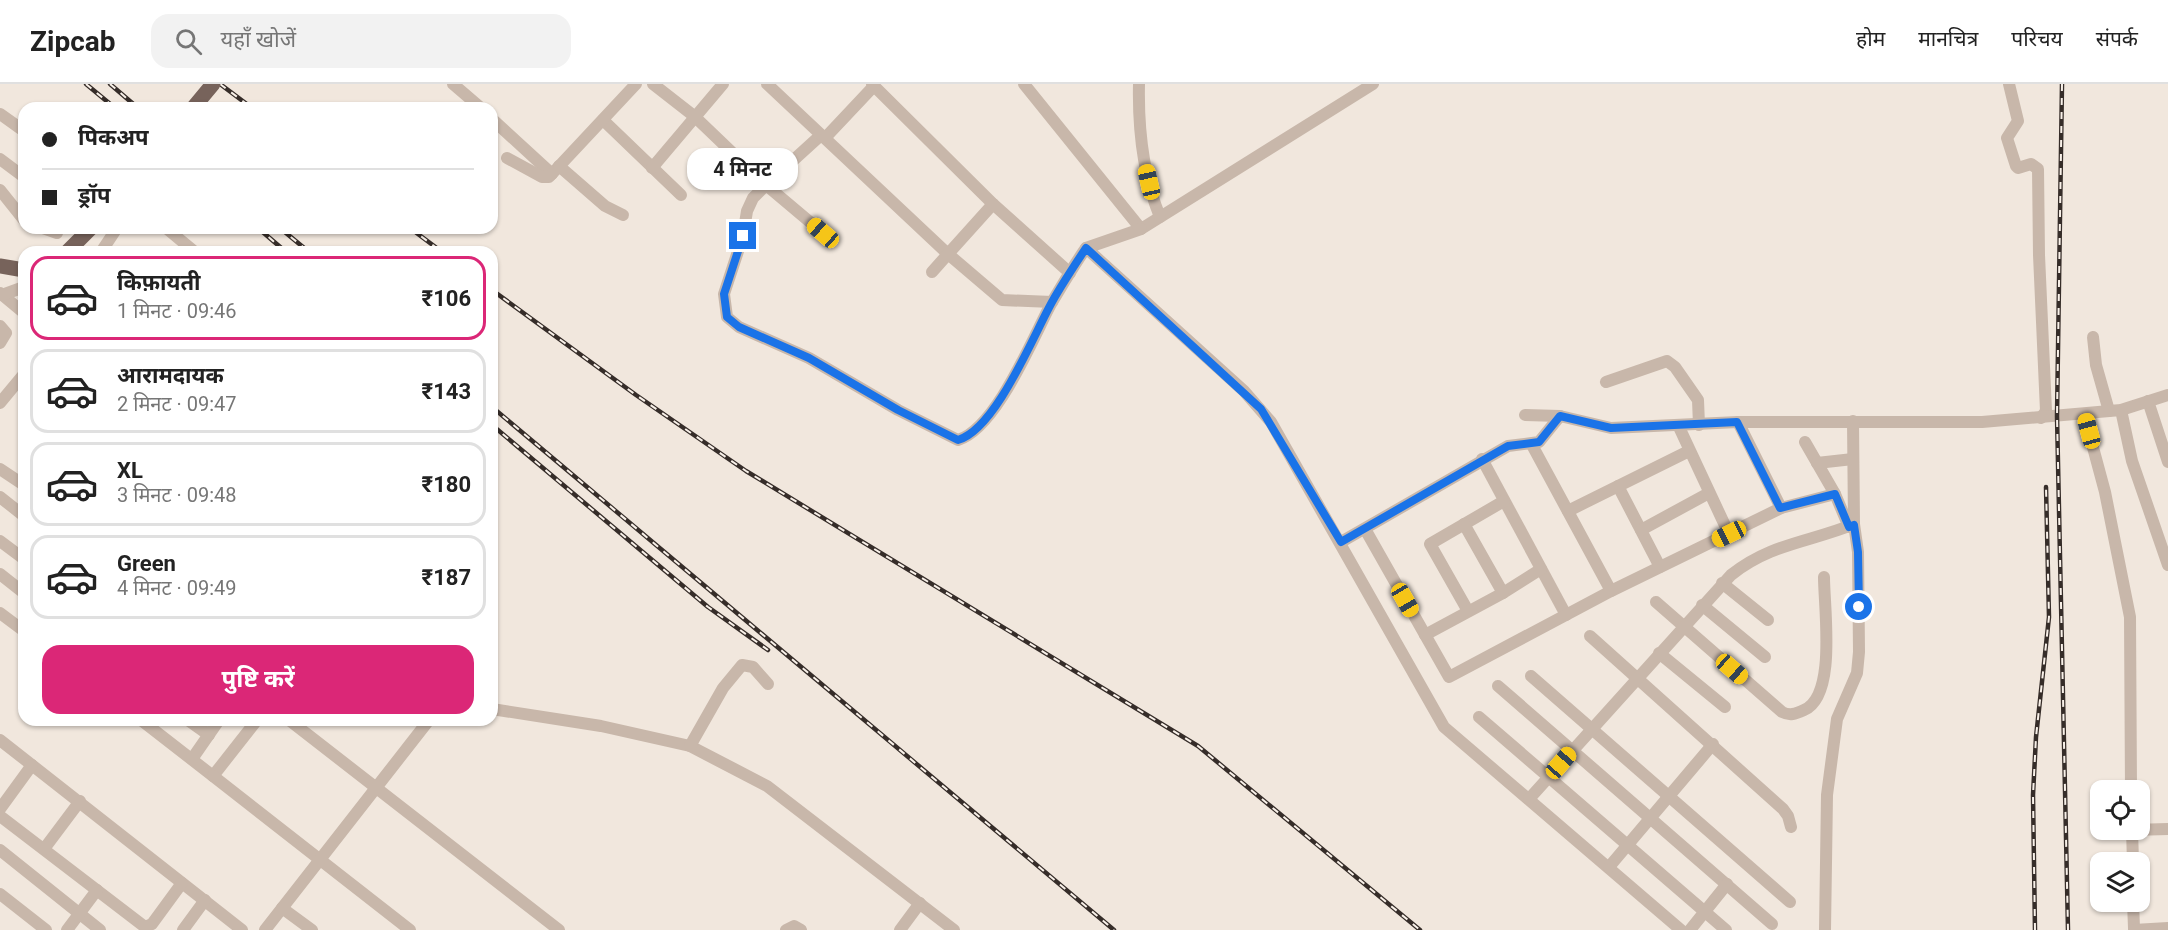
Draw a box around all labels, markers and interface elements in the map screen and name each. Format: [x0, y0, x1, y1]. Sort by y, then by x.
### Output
search box [151, 14, 571, 68]
text: Zipcab [30, 25, 115, 58]
icon: search [172, 25, 205, 58]
text: यहाँ खोजें [220, 27, 296, 52]
text: होम [1856, 27, 1885, 51]
text: मानचित्र [1918, 27, 1978, 51]
text: परिचय [2011, 27, 2063, 51]
text: संपर्क [2096, 27, 2138, 51]
text: पिकअप [78, 125, 149, 150]
callout: 4 मिनट [688, 149, 798, 191]
text: 4 मिनट [713, 157, 772, 181]
car [1136, 162, 1162, 202]
text: ड्रॉप [78, 183, 111, 208]
car [804, 214, 842, 252]
route end [729, 222, 756, 249]
text: किफ़ायती [117, 270, 201, 295]
icon: car [45, 271, 99, 325]
text: ₹106 [422, 286, 471, 311]
text: 1 मिनट · 09:46 [117, 299, 236, 323]
text: आरामदायक [117, 363, 224, 388]
icon: car [45, 364, 99, 418]
text: ₹143 [422, 379, 471, 404]
text: 2 मिनट · 09:47 [117, 392, 236, 416]
car [2076, 411, 2102, 451]
icon: car [45, 457, 99, 511]
text: XL [117, 458, 143, 483]
text: ₹180 [422, 472, 471, 497]
text: 3 मिनट · 09:48 [117, 483, 236, 507]
car [1709, 518, 1749, 550]
icon: car [45, 550, 99, 604]
text: Green [117, 551, 176, 576]
text: ₹187 [422, 565, 471, 590]
text: 4 मिनट · 09:49 [117, 576, 236, 600]
car [1388, 580, 1422, 620]
route start [1845, 593, 1872, 620]
button: पुष्टि करें [42, 645, 474, 714]
car [1713, 650, 1751, 688]
car [1542, 744, 1580, 782]
map controls [2090, 780, 2150, 912]
button: locate [2090, 780, 2150, 840]
button: layers [2090, 852, 2150, 912]

